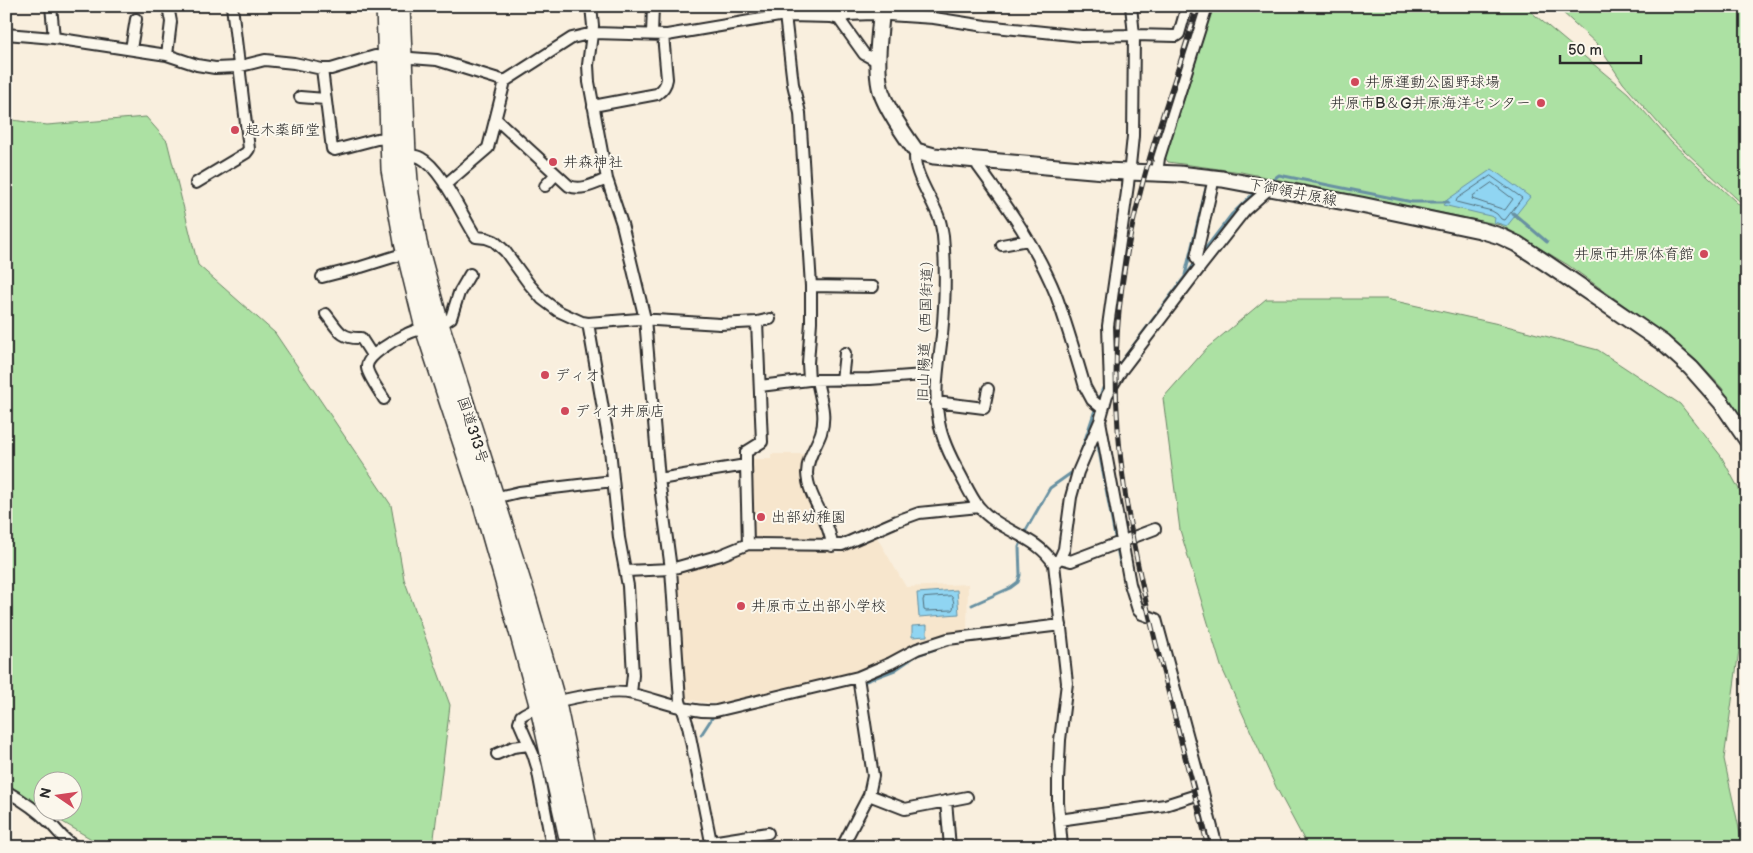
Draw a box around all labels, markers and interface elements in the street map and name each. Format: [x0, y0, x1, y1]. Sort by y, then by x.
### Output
scale bar [1560, 32, 1642, 64]
text: 50 m [1568, 41, 1602, 60]
place label: 井原運動公園野球場 [1365, 73, 1500, 92]
marker: 井原運動公園野球場 [1349, 76, 1361, 88]
place label: 井原市B＆G井原海洋センター [1330, 94, 1531, 113]
marker: 井原市B＆G井原海洋センター [1535, 97, 1547, 109]
place label: 起木薬師堂 [245, 121, 320, 140]
marker: 起木薬師堂 [229, 124, 241, 136]
place label: 井森神社 [563, 153, 623, 172]
marker: 井森神社 [547, 156, 559, 168]
street label: 下御領井原線 [1247, 175, 1339, 210]
place label: 井原市井原体育館 [1574, 245, 1694, 264]
marker: 井原市井原体育館 [1698, 248, 1710, 260]
street label: 旧山陽道（西国街道） [913, 252, 938, 402]
place label: ディオ [555, 366, 600, 385]
marker: ディオ [539, 369, 551, 381]
street label: 国道313号 [453, 394, 492, 466]
place label: ディオ井原店 [575, 402, 665, 421]
marker: ディオ井原店 [559, 405, 571, 417]
place label: 出部幼稚園 [771, 508, 846, 527]
marker: 出部幼稚園 [755, 511, 767, 523]
place label: 井原市立出部小学校 [751, 597, 886, 616]
marker: 井原市立出部小学校 [735, 600, 747, 612]
north arrow [32, 770, 82, 820]
text: N [36, 786, 55, 800]

